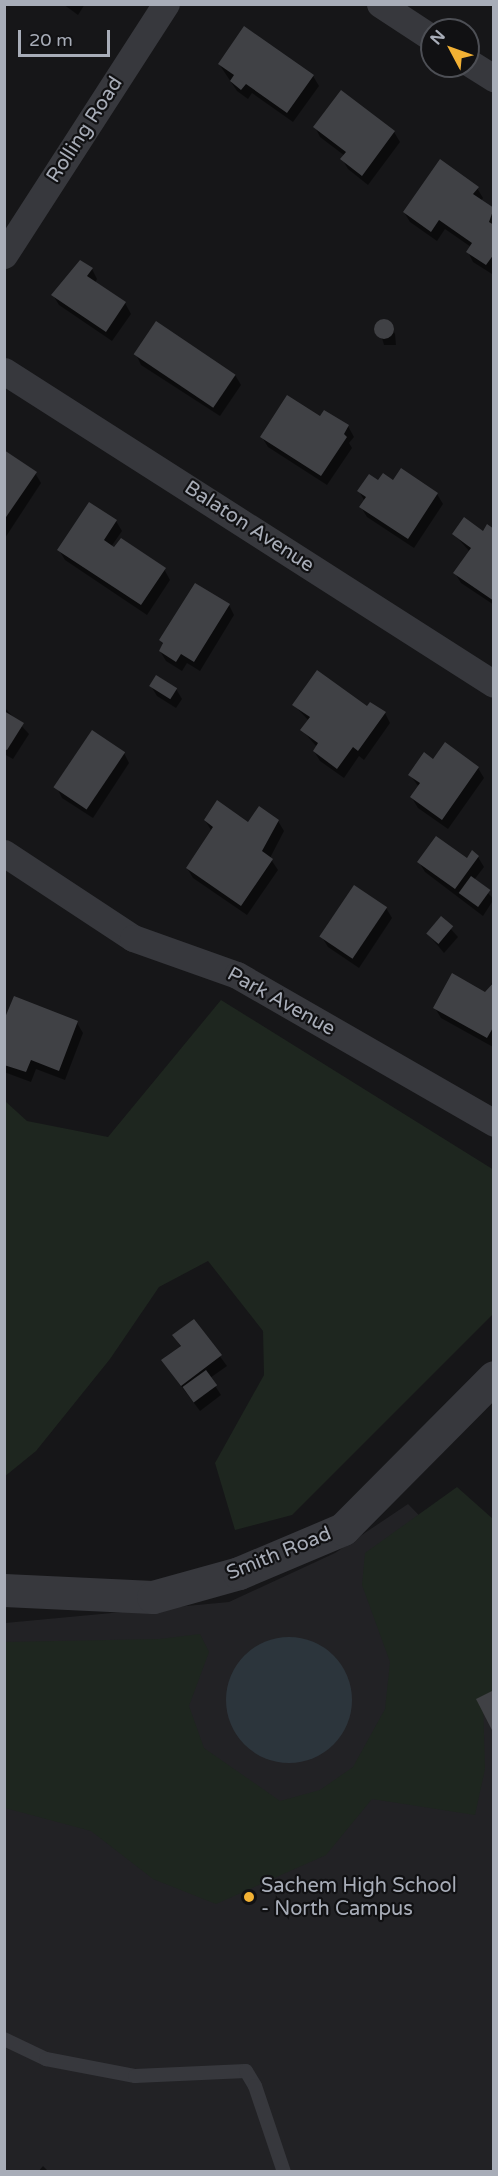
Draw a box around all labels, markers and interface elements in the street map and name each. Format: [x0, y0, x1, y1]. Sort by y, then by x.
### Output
scale bar [21, 18, 112, 56]
north arrow [420, 18, 480, 78]
text: N [426, 26, 450, 49]
text: 20 m [29, 29, 73, 51]
street label: Rolling Road [42, 72, 128, 188]
street label: Balaton Avenue [180, 476, 318, 578]
street label: Park Avenue [223, 963, 339, 1041]
street label: Smith Road [223, 1522, 335, 1586]
place label: Sachem High School - North Campus [261, 1874, 457, 1921]
marker: Sachem High School - North Campus [242, 1890, 256, 1904]

